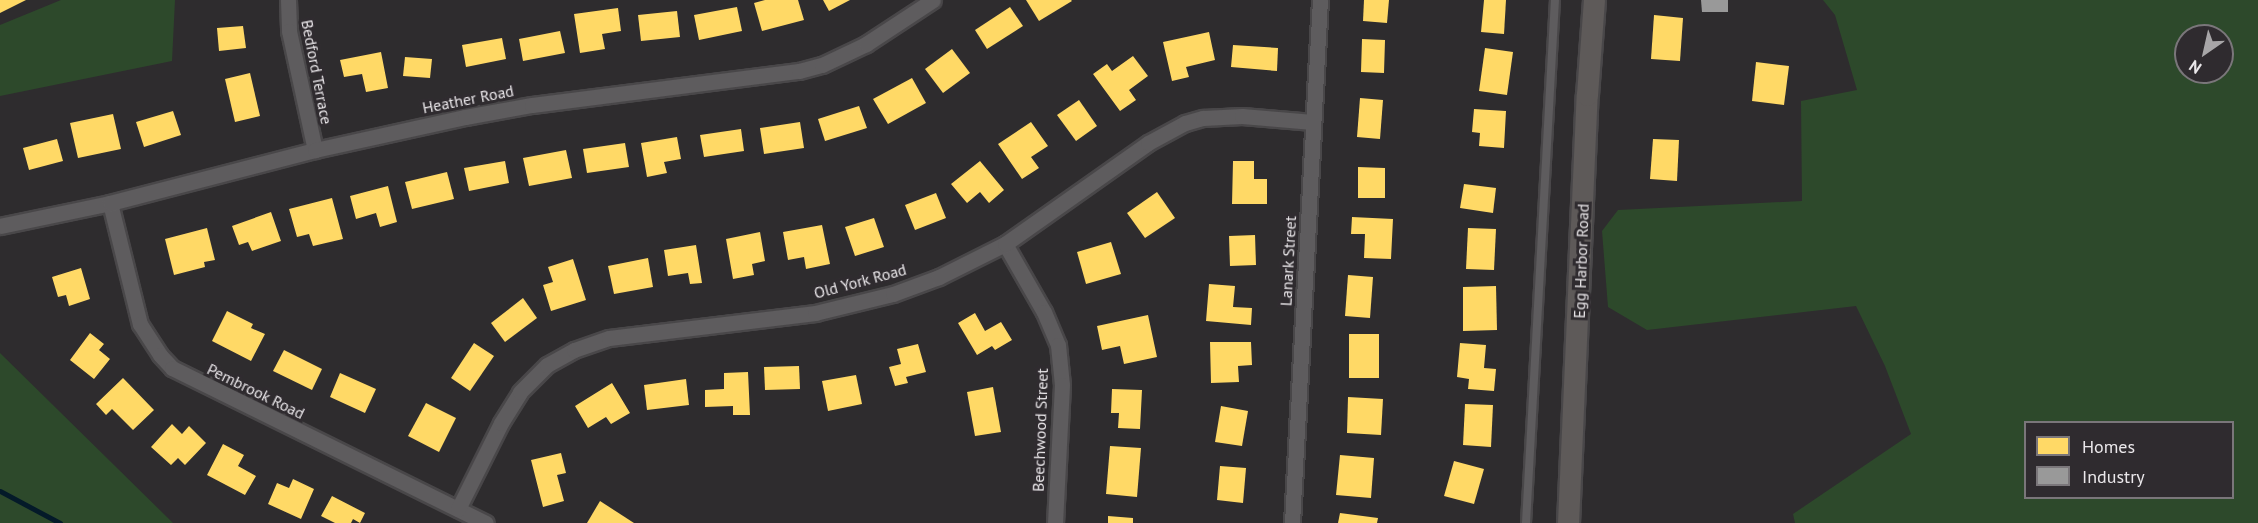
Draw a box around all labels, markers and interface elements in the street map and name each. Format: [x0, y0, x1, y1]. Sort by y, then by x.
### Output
street label: Bedford Terrace [297, 18, 337, 126]
north arrow [2174, 24, 2234, 84]
text: N [2185, 56, 2205, 78]
street label: Heather Road [421, 81, 515, 117]
street label: Egg Harbor Road [1569, 203, 1593, 319]
street label: Lanark Street [1276, 215, 1300, 307]
street label: Old York Road [811, 259, 909, 303]
street label: Pembrook Road [204, 359, 308, 423]
street label: Beechwood Street [1028, 368, 1052, 492]
legend [2024, 421, 2234, 499]
text: Homes [2082, 435, 2135, 458]
text: Industry [2082, 465, 2145, 488]

